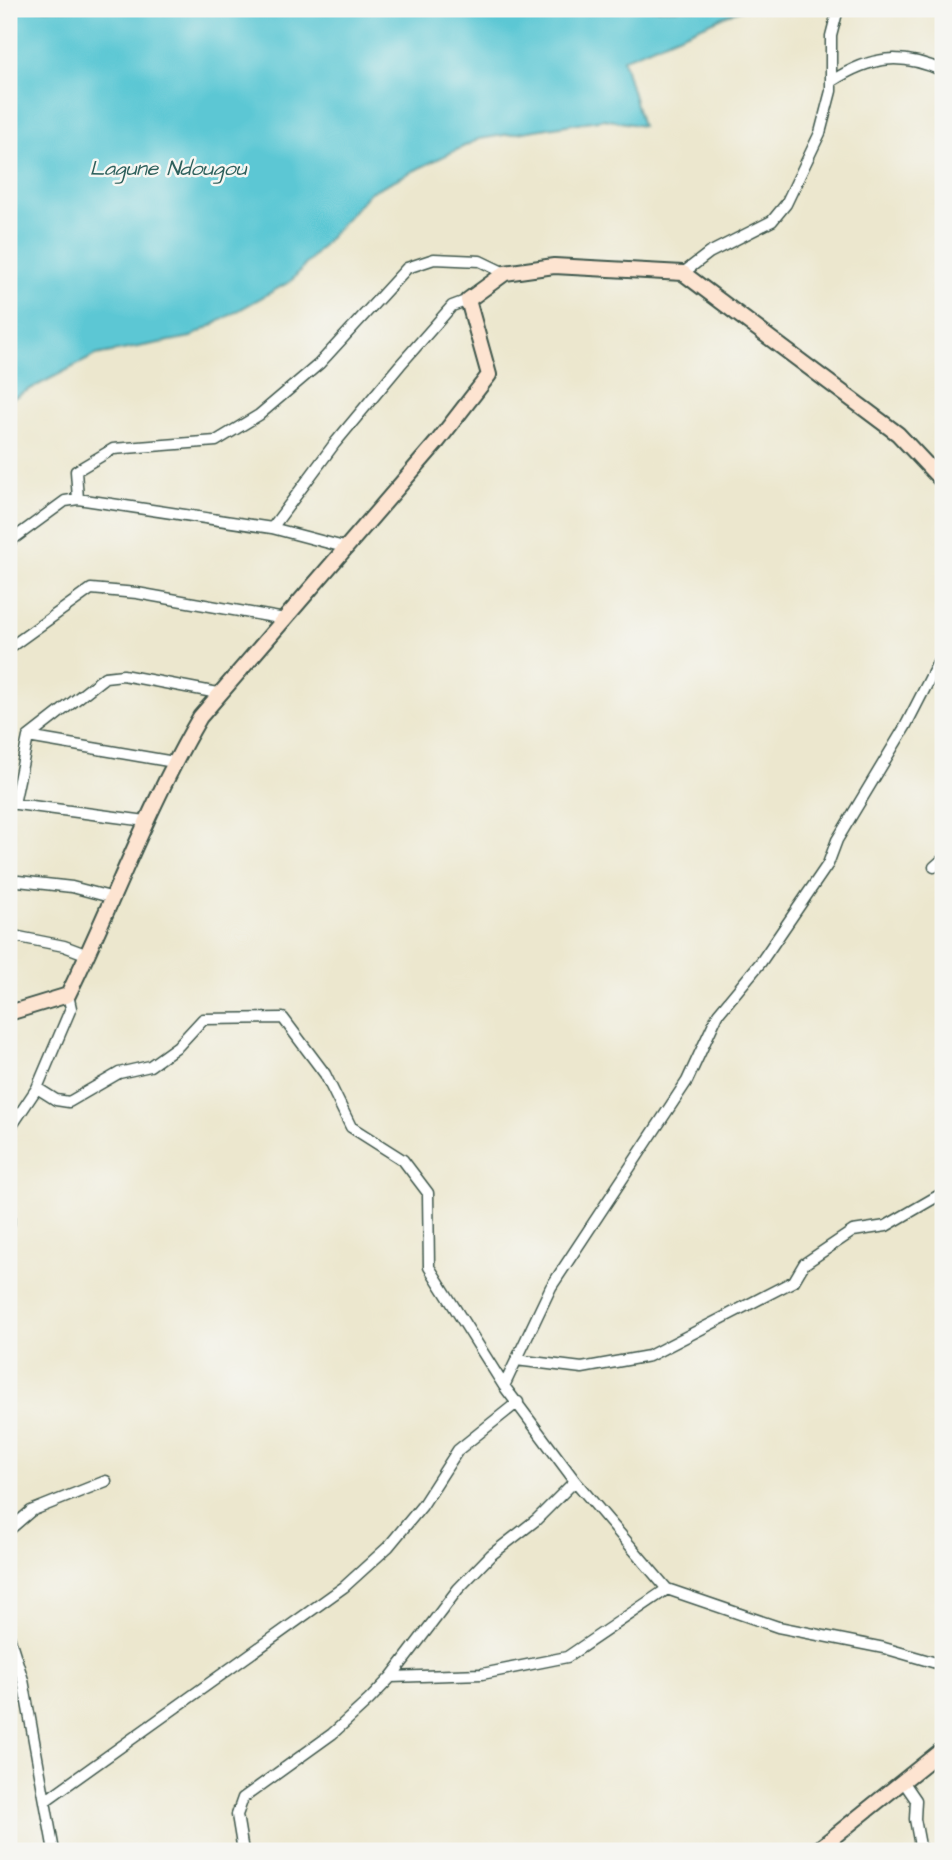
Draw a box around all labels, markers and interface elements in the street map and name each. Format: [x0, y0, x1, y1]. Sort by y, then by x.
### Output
water label: Lagune Ndougou [90, 154, 248, 184]

